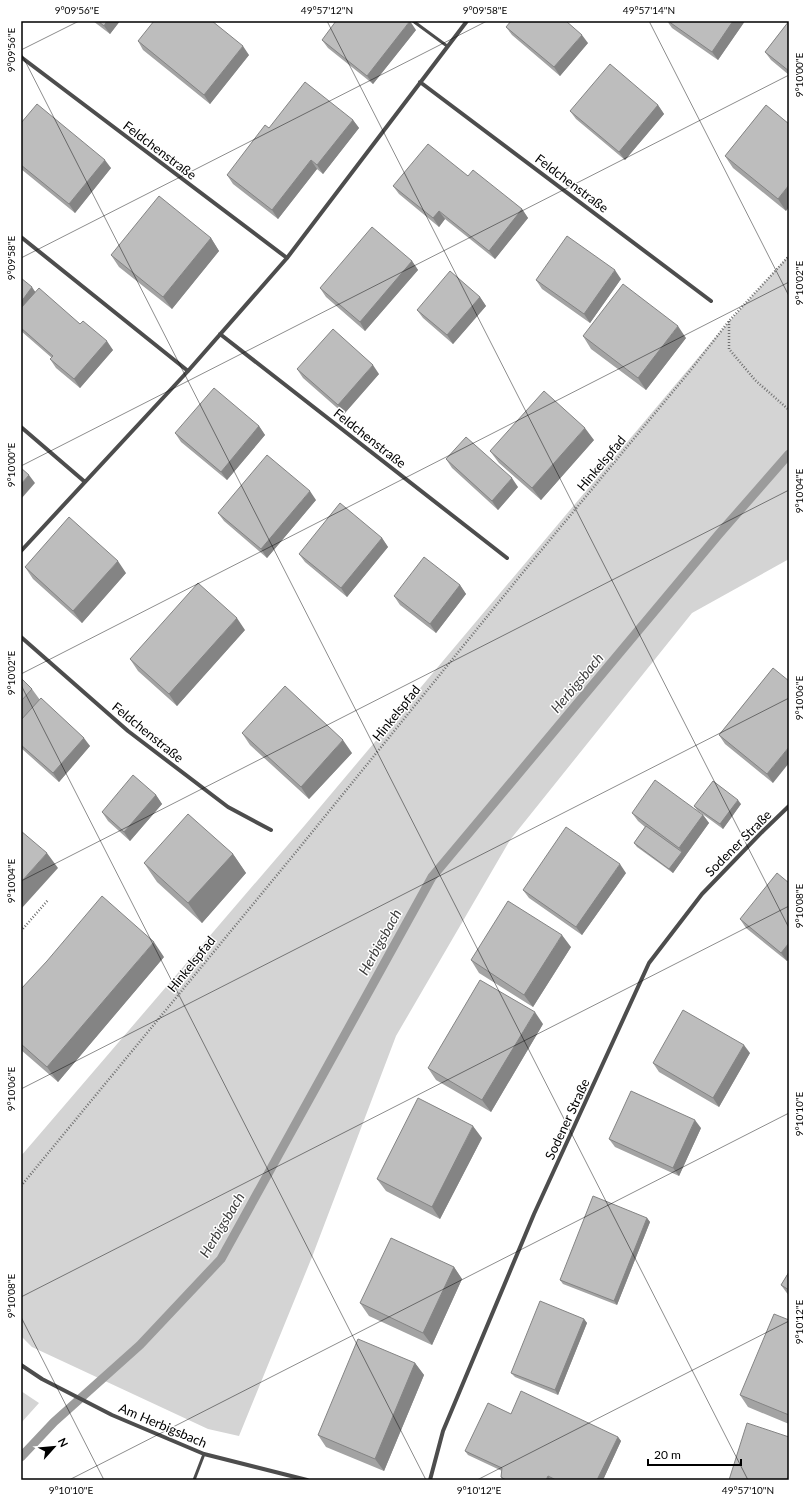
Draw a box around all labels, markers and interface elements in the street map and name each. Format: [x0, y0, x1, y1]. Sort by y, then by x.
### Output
text: 9°09'56"E [55, 4, 100, 16]
text: 49°57'12"N [301, 4, 353, 16]
text: 9°09'58"E [463, 4, 508, 16]
text: 49°57'14"N [623, 4, 675, 16]
text: 9°09'56"E [5, 27, 17, 72]
text: 9°10'00"E [793, 52, 805, 97]
street label: Feldchenstraße [120, 117, 200, 183]
street label: Feldchenstraße [532, 150, 612, 216]
text: 9°09'58"E [5, 235, 17, 280]
text: 9°10'02"E [793, 260, 805, 305]
street label: Feldchenstraße [331, 405, 409, 471]
street label: Hinkelspfad [573, 432, 629, 494]
text: 9°10'00"E [5, 442, 17, 487]
text: 9°10'04"E [793, 468, 805, 513]
water label: Herbigsbach [547, 649, 606, 716]
text: 9°10'02"E [5, 650, 17, 695]
text: 9°10'06"E [793, 675, 805, 720]
street label: Hinkelspfad [369, 682, 423, 744]
street label: Feldchenstraße [109, 698, 187, 766]
street label: Sodener Straße [701, 806, 775, 880]
text: 9°10'04"E [5, 858, 17, 903]
text: 9°10'08"E [793, 883, 805, 928]
water label: Herbigsbach [355, 906, 405, 978]
street label: Hinkelspfad [164, 933, 218, 995]
text: 9°10'06"E [5, 1066, 17, 1111]
street label: Sodener Straße [541, 1076, 593, 1162]
text: 9°10'10"E [793, 1091, 805, 1136]
water label: Herbigsbach [196, 1189, 248, 1260]
text: 9°10'08"E [5, 1273, 17, 1318]
text: 9°10'12"E [793, 1299, 805, 1344]
street label: Am Herbigsbach [117, 1399, 209, 1451]
north arrow [34, 1427, 74, 1467]
text: N [56, 1436, 71, 1449]
scale bar [648, 1441, 741, 1467]
text: 20 m [654, 1447, 681, 1462]
text: 9°10'10"E [49, 1484, 94, 1496]
text: 9°10'12"E [457, 1484, 502, 1496]
text: 49°57'10"N [722, 1484, 774, 1496]

